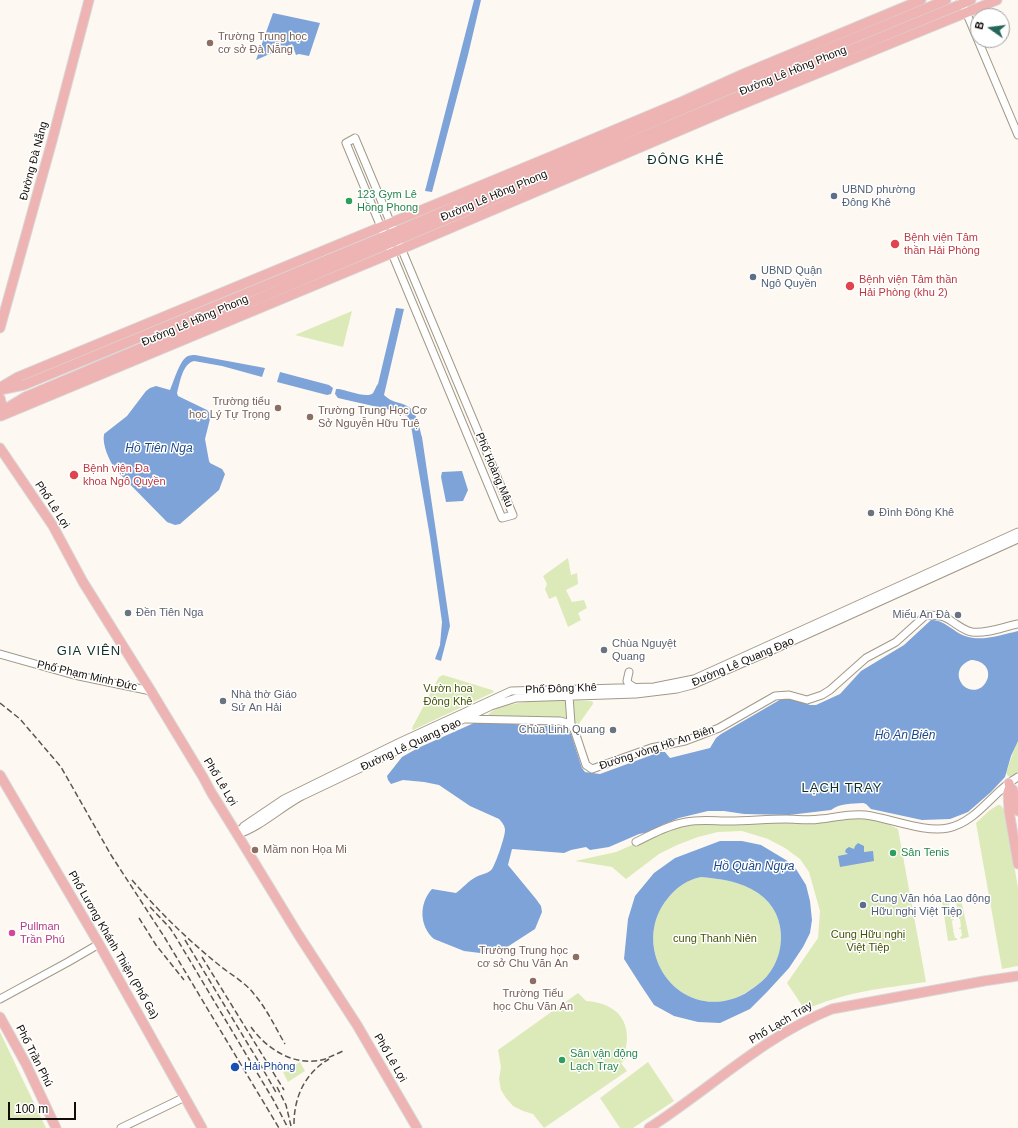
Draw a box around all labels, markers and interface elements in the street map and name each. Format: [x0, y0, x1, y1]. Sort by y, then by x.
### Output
north arrow [970, 8, 1010, 48]
text: B [973, 20, 986, 31]
place label: Trường Trung học cơ sở Đà Nẵng [218, 30, 307, 56]
marker: Trường Trung học cơ sở Đà Nẵng [205, 38, 215, 48]
street label: Đường Lê Hồng Phong [738, 43, 848, 99]
street label: Đường Đà Nẵng [17, 120, 51, 202]
district label: ĐÔNG KHÊ [647, 152, 725, 168]
street label: Đường Lê Hồng Phong [439, 168, 549, 224]
place label: UBND phường Đông Khê [842, 183, 915, 209]
place label: 123 Gym Lê Hồng Phong [357, 188, 418, 214]
marker: UBND phường Đông Khê [829, 191, 839, 201]
marker: 123 Gym Lê Hồng Phong [344, 196, 354, 206]
place label: Bệnh viện Tâm thần Hải Phòng [904, 231, 980, 257]
marker: Bệnh viện Tâm thần Hải Phòng [889, 238, 901, 250]
place label: UBND Quận Ngô Quyền [761, 264, 822, 290]
marker: UBND Quận Ngô Quyền [748, 272, 758, 282]
place label: Bệnh viện Tâm thần Hải Phòng (khu 2) [859, 273, 957, 299]
marker: Bệnh viện Tâm thần Hải Phòng (khu 2) [844, 280, 856, 292]
street label: Đường Lê Hồng Phong [140, 293, 250, 349]
place label: Trường tiểu học Lý Tự Trọng [189, 395, 270, 421]
marker: Trường tiểu học Lý Tự Trọng [273, 403, 283, 413]
place label: Trường Trung Học Cơ Sở Nguyễn Hữu Tuệ [318, 404, 427, 430]
marker: Trường Trung Học Cơ Sở Nguyễn Hữu Tuệ [305, 412, 315, 422]
street label: Phố Hoàng Mậu [472, 431, 516, 509]
water label: Hồ Tiên Nga [125, 442, 193, 456]
place label: Bệnh viện Đa khoa Ngô Quyền [83, 462, 166, 488]
marker: Bệnh viện Đa khoa Ngô Quyền [68, 469, 80, 481]
street label: Phố Lê Lợi [32, 479, 72, 531]
place label: Đình Đông Khê [879, 506, 954, 520]
marker: Đình Đông Khê [866, 508, 876, 518]
place label: Đền Tiên Nga [136, 606, 203, 620]
marker: Đền Tiên Nga [123, 608, 133, 618]
place label: Miếu An Đà [893, 608, 950, 622]
marker: Miếu An Đà [953, 610, 963, 620]
street label: Đường Lê Quang Đạo [690, 635, 796, 689]
place label: Chùa Nguyệt Quang [612, 637, 676, 663]
district label: GIA VIÊN [57, 643, 121, 659]
marker: Chùa Nguyệt Quang [599, 645, 609, 655]
street label: Phố Phạm Minh Đức [36, 658, 138, 694]
street label: Phố Đông Khê [525, 681, 597, 697]
park label: Vườn hoa Đông Khê [423, 682, 473, 708]
place label: Nhà thờ Giáo Sứ An Hải [231, 688, 297, 714]
marker: Nhà thờ Giáo Sứ An Hải [218, 696, 228, 706]
street label: Đường Lê Quang Đạo [359, 716, 463, 774]
place label: Chùa Linh Quang [519, 723, 605, 737]
street label: Đường vòng Hồ An Biên [598, 723, 716, 773]
marker: Chùa Linh Quang [608, 725, 618, 735]
water label: Hồ An Biên [875, 729, 935, 743]
street label: Phố Lê Lợi [201, 756, 239, 808]
district label: LẠCH TRAY [802, 780, 882, 796]
place label: Mầm non Họa Mi [263, 843, 347, 857]
marker: Mầm non Họa Mi [250, 845, 260, 855]
place label: Sân Tenis [901, 846, 949, 860]
marker: Sân Tenis [888, 848, 898, 858]
water label: Hồ Quần Ngựa [714, 860, 794, 874]
street label: Phố Lương Khánh Thiện (Phố Ga) [65, 869, 161, 1021]
place label: Cung Văn hóa Lao động Hữu nghị Việt Tiệp [871, 892, 990, 918]
marker: Cung Văn hóa Lao động Hữu nghị Việt Tiệp [858, 900, 868, 910]
place label: Pullman Trần Phú [20, 920, 65, 946]
marker: Pullman Trần Phú [7, 928, 17, 938]
park label: Cung Hữu nghị Việt Tiệp [831, 928, 905, 954]
park label: cung Thanh Niên [673, 932, 757, 946]
place label: Trường Trung học cơ sở Chu Văn An [477, 944, 568, 970]
marker: Trường Trung học cơ sở Chu Văn An [571, 952, 581, 962]
marker: Trường Tiểu học Chu Văn An [528, 976, 538, 986]
place label: Trường Tiểu học Chu Văn An [493, 987, 573, 1013]
street label: Phố Lạch Tray [747, 999, 815, 1047]
street label: Phố Trần Phú [13, 1023, 55, 1089]
street label: Phố Lê Lợi [371, 1031, 409, 1085]
place label: Sân vận động Lạch Tray [570, 1047, 638, 1073]
marker: Sân vận động Lạch Tray [557, 1055, 567, 1065]
place label: Hải Phòng [244, 1060, 295, 1074]
marker: Hải Phòng [229, 1061, 241, 1073]
scale bar [10, 1094, 78, 1120]
text: 100 m [15, 1102, 48, 1116]

